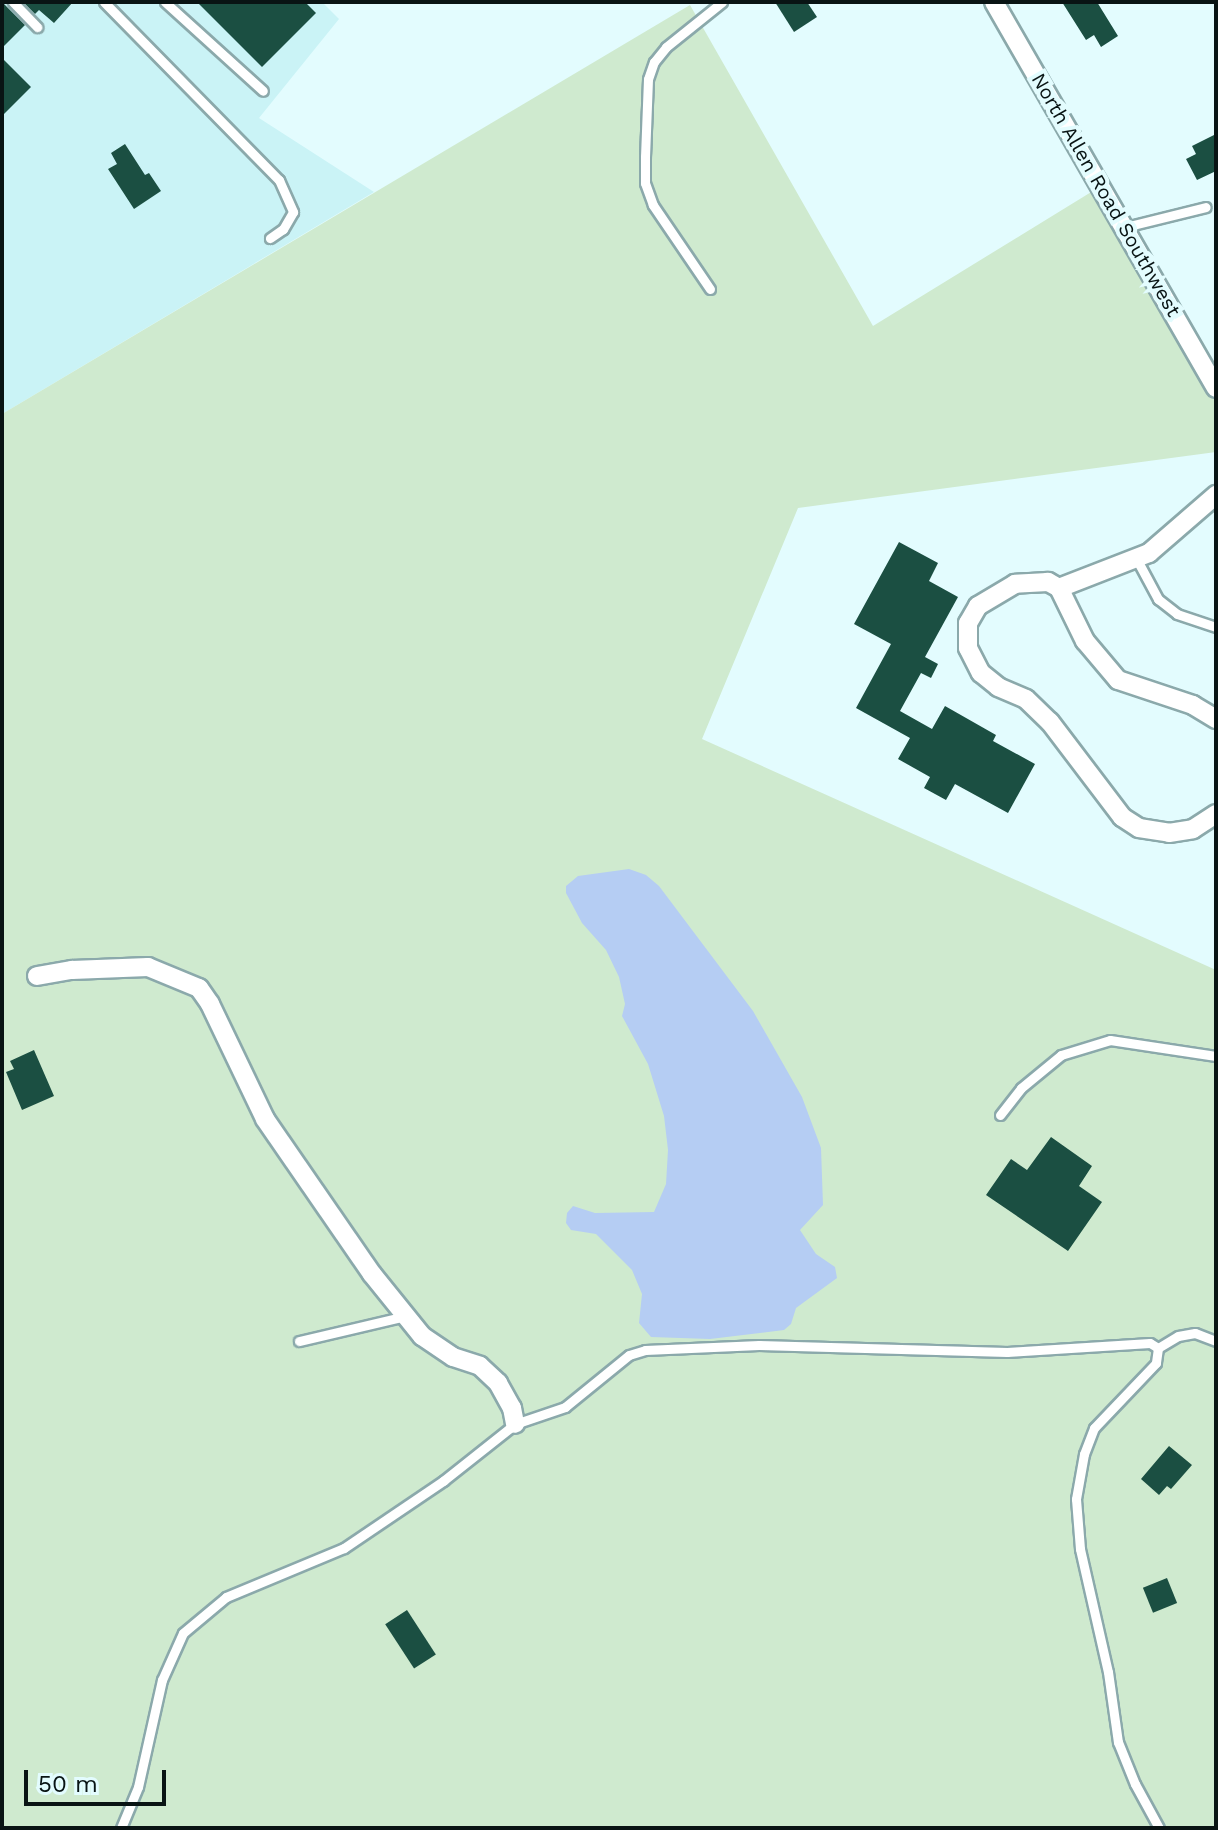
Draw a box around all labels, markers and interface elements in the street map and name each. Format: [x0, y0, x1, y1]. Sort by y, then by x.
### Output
street label: North Allen Road Southwest [1026, 69, 1186, 321]
scale bar [28, 1754, 170, 1804]
text: 50 m [38, 1770, 98, 1798]

